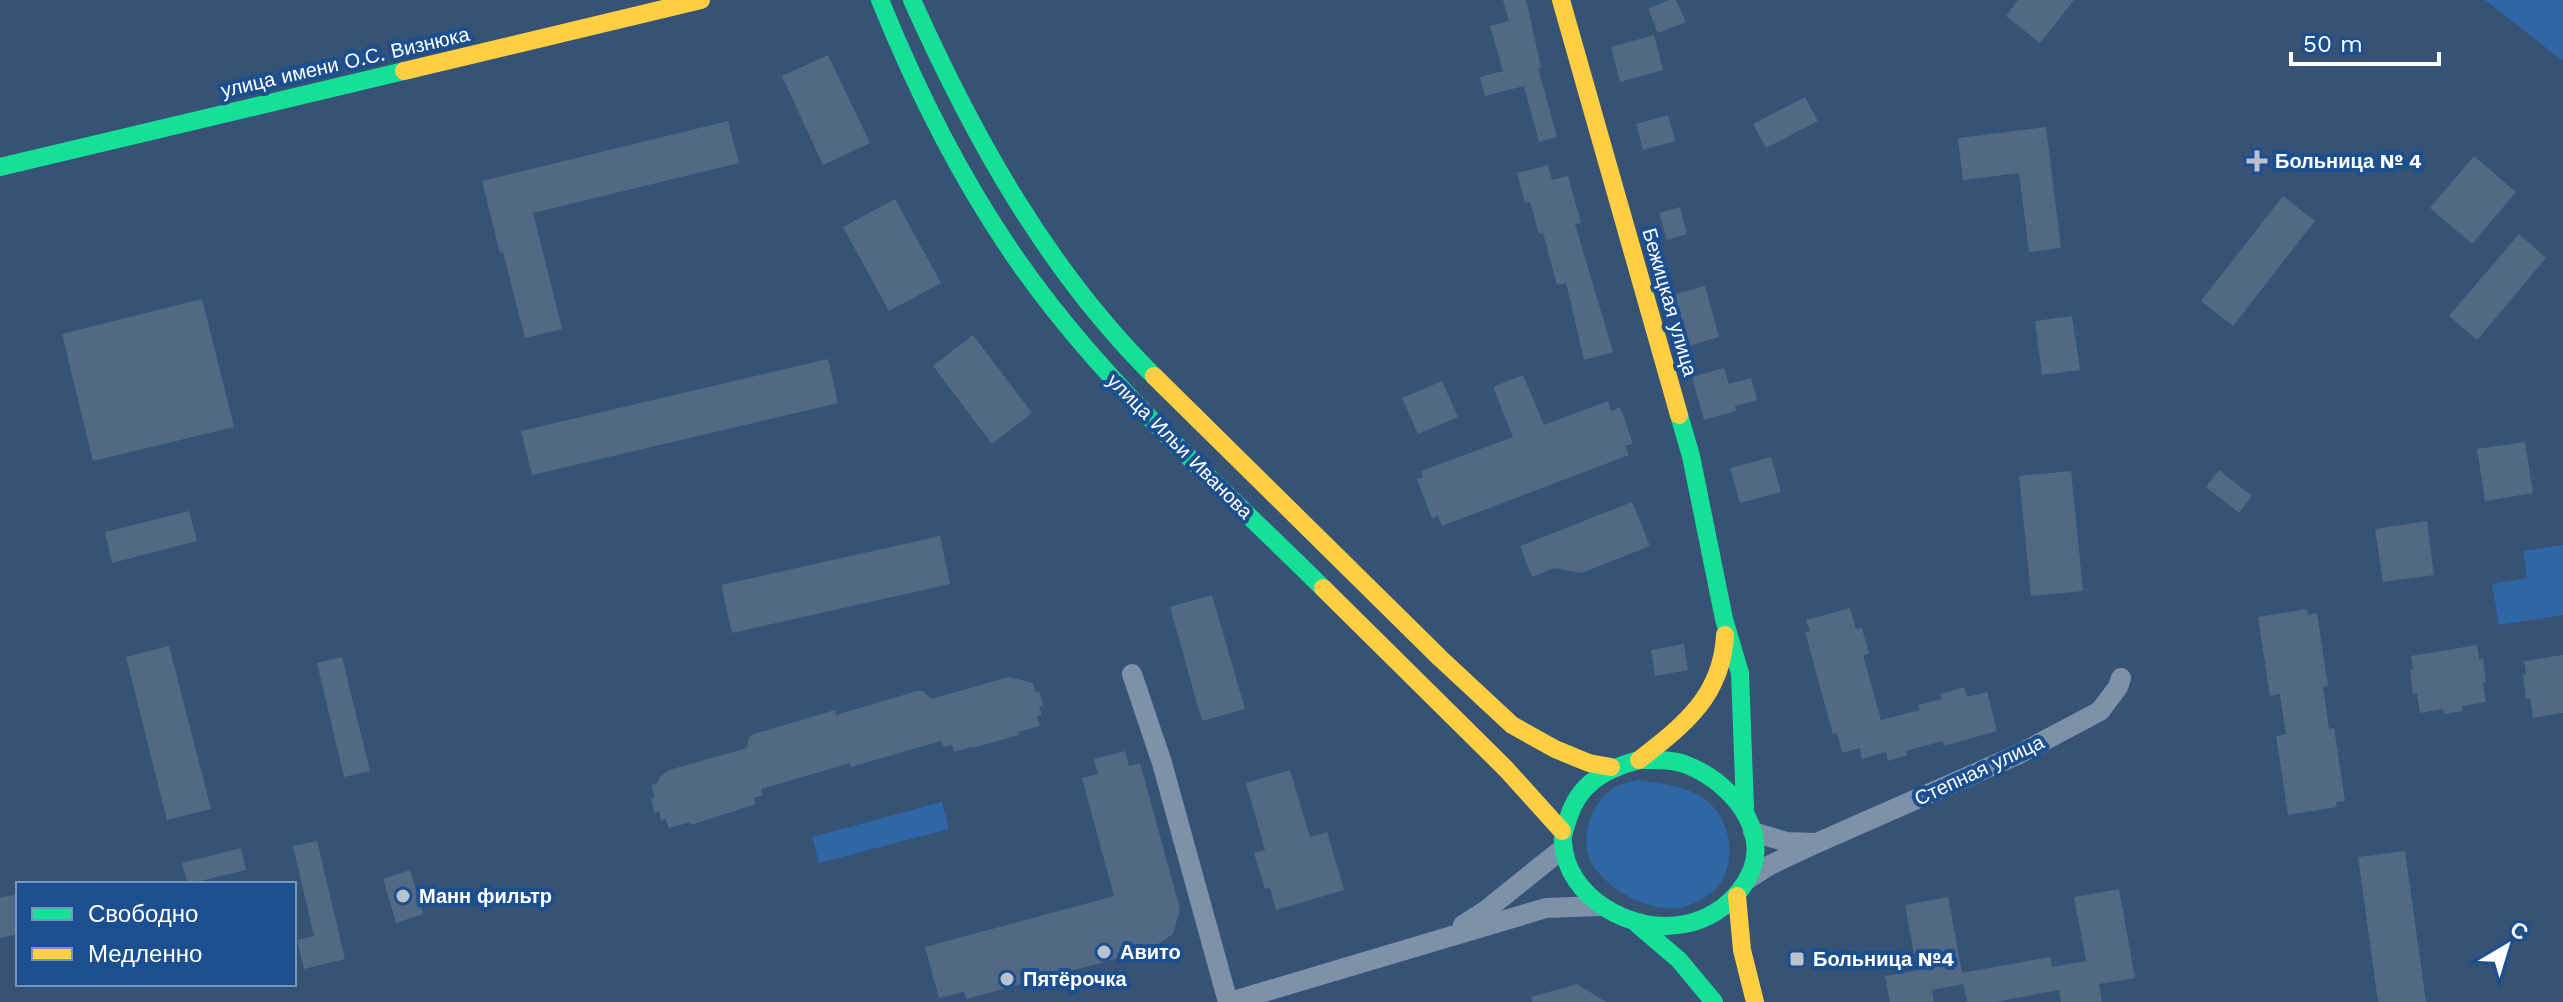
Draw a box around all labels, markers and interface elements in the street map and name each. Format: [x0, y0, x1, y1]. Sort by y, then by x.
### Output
scale bar [2291, 16, 2439, 66]
street label: улица имени О.С. Визнюка [218, 21, 472, 102]
text: 50 m [2303, 30, 2363, 58]
place label: Больница № 4 [2275, 149, 2422, 173]
marker: Больница № 4 [2246, 150, 2268, 172]
street label: Бежицкая улица [1637, 225, 1703, 380]
street label: улица Ильи Иванова [1102, 368, 1258, 524]
street label: Степная улица [1910, 729, 2048, 810]
legend [16, 882, 296, 986]
place label: Манн фильтр [419, 884, 552, 908]
marker: Манн фильтр [394, 887, 412, 905]
text: Свободно [88, 900, 198, 928]
north arrow [2467, 906, 2547, 986]
text: С [2505, 916, 2533, 945]
text: Медленно [88, 940, 202, 968]
place label: Авито [1120, 940, 1181, 964]
marker: Авито [1095, 943, 1113, 961]
place label: Больница №4 [1813, 947, 1954, 971]
marker: Больница №4 [1788, 950, 1806, 968]
place label: Пятёрочка [1023, 967, 1128, 991]
marker: Пятёрочка [998, 970, 1016, 988]

